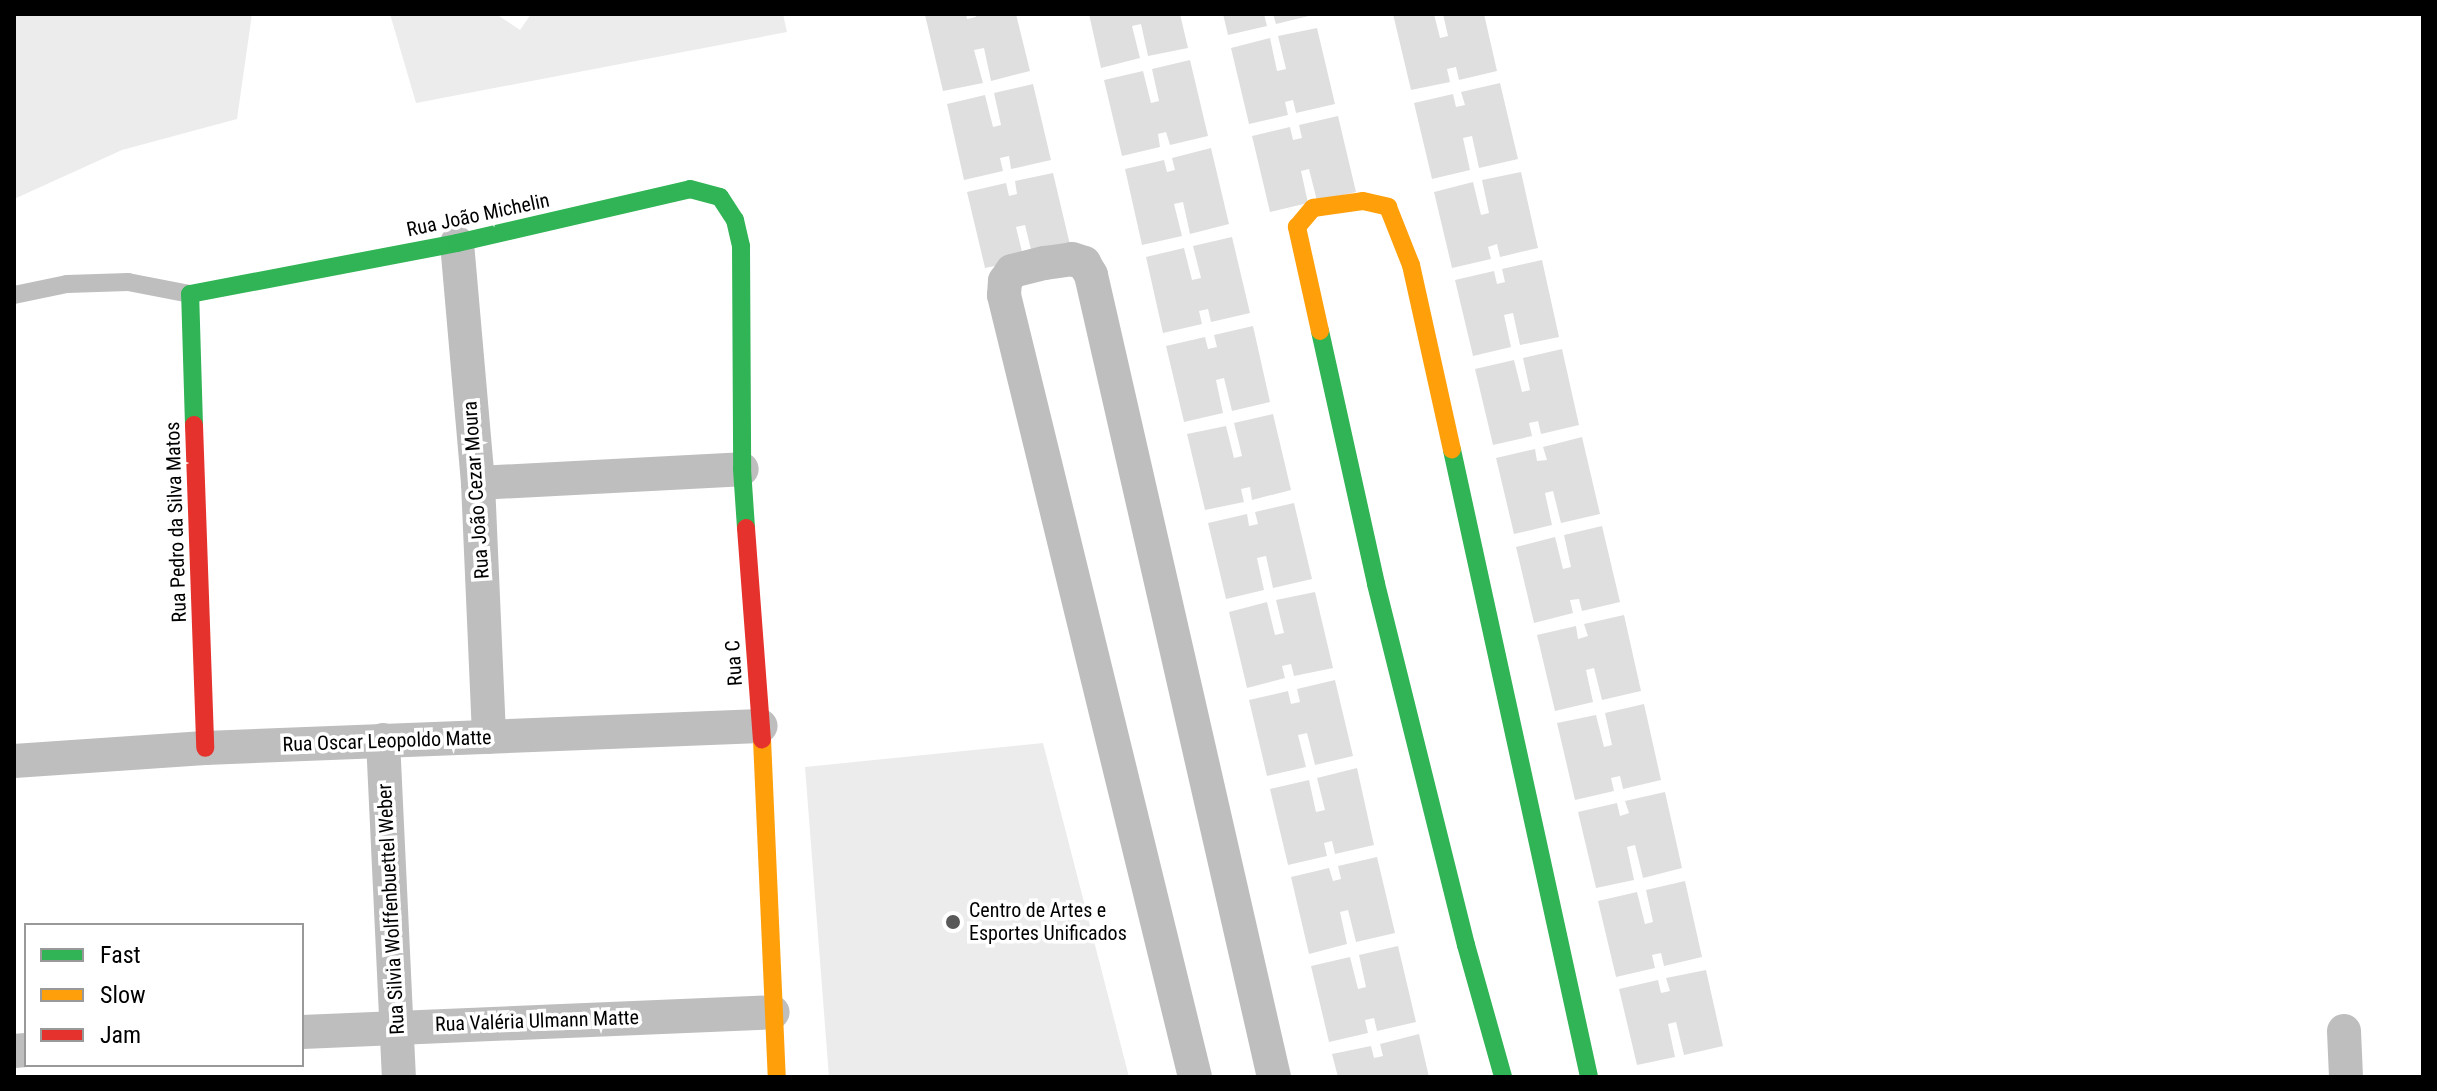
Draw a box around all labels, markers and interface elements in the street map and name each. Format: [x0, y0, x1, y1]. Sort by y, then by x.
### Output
street label: Rua João Michelin [404, 188, 552, 242]
street label: Rua João Cezar Moura [458, 400, 494, 580]
street label: Rua Pedro da Silva Matos [160, 421, 192, 623]
street label: Rua C [720, 639, 748, 687]
street label: Rua Oscar Leopoldo Matte [282, 725, 492, 757]
street label: Rua Silvia Wolffenbuettel Weber [372, 783, 410, 1035]
place label: Centro de Artes e Esportes Unificados [969, 898, 1127, 945]
marker: Centro de Artes e Esportes Unificados [944, 913, 962, 931]
legend [24, 923, 304, 1067]
text: Fast [100, 941, 141, 969]
text: Slow [100, 981, 146, 1009]
street label: Rua Valéria Ulmann Matte [435, 1005, 639, 1037]
text: Jam [100, 1021, 141, 1049]

